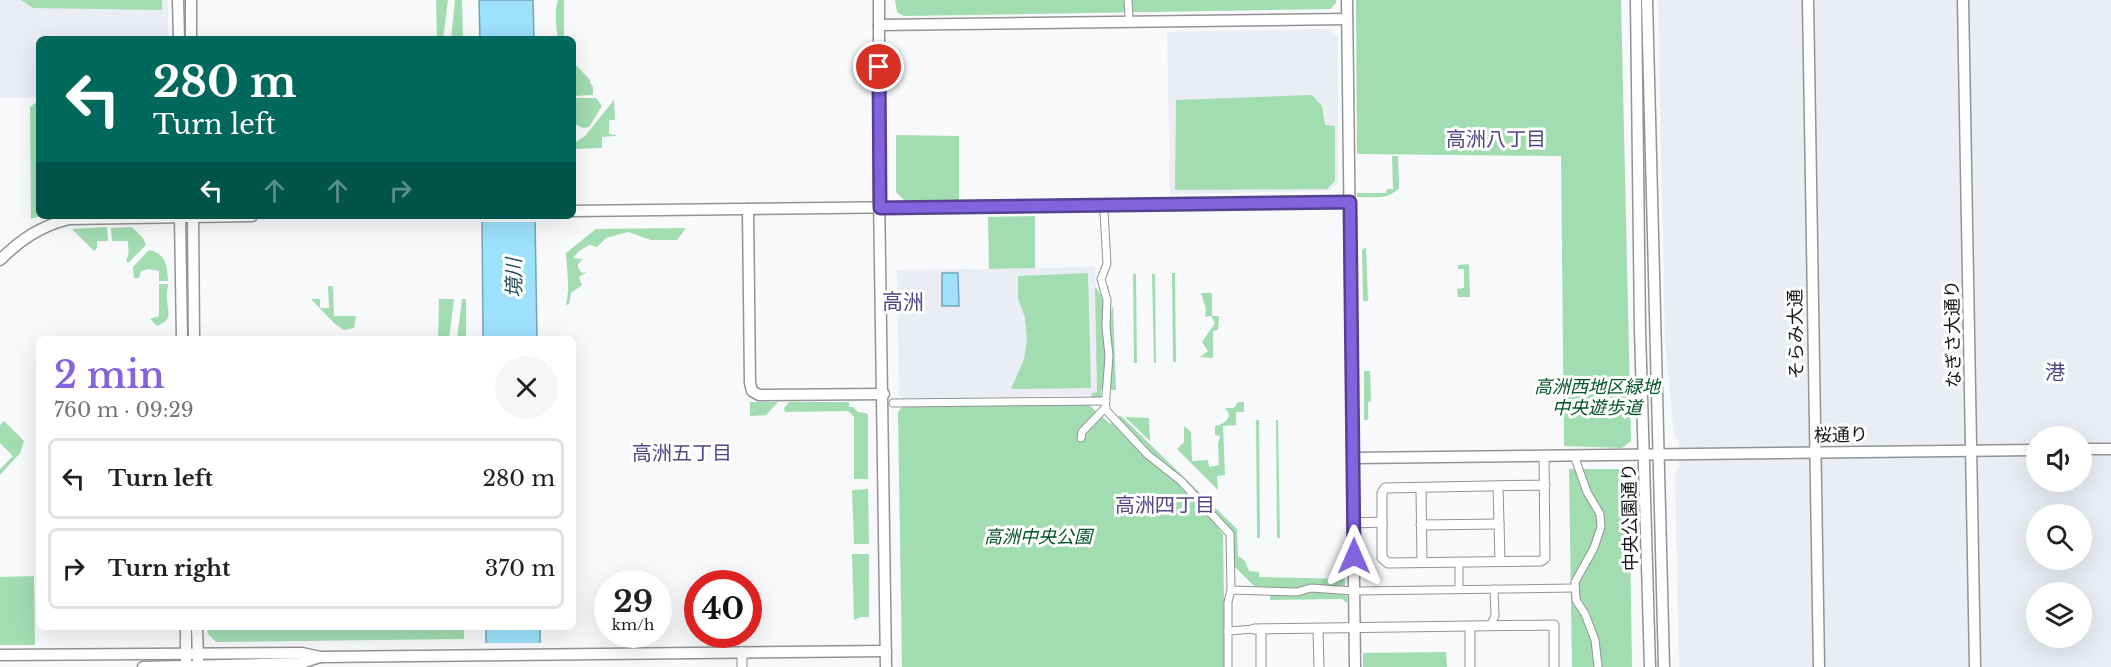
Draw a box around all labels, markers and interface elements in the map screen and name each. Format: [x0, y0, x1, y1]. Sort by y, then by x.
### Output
pin [853, 41, 904, 92]
icon: arrive [862, 50, 895, 83]
text: 280 m [153, 56, 296, 108]
icon: left [54, 60, 132, 138]
text: Turn left [153, 108, 276, 141]
district label: 高洲八丁目 [1446, 127, 1546, 151]
icon: left [195, 174, 228, 207]
icon: ahead [258, 174, 291, 207]
icon: ahead [321, 174, 354, 207]
icon: right [384, 174, 417, 207]
water label: 境川 [502, 256, 526, 298]
street label: なぎさ大通り [1941, 280, 1965, 388]
district label: 高洲 [882, 289, 924, 315]
street label: そらみ大通 [1784, 289, 1808, 379]
text: 2 min [54, 353, 165, 398]
button: close [495, 356, 558, 419]
district label: 港 [2045, 360, 2065, 384]
park label: 高洲西地区緑地 中央遊歩道 [1534, 376, 1662, 419]
text: 760 m · 09:29 [54, 398, 194, 422]
street label: 桜通り [1814, 424, 1868, 446]
map controls [2026, 426, 2092, 648]
button: sound [2026, 426, 2092, 492]
district label: 高洲五丁目 [632, 441, 732, 465]
icon: left [57, 462, 90, 495]
street label: 中央公園通り [1618, 463, 1642, 571]
text: Turn left [108, 465, 213, 492]
text: 280 m [482, 465, 555, 492]
district label: 高洲四丁目 [1115, 493, 1215, 517]
button: search [2026, 504, 2092, 570]
position arrow [1322, 524, 1386, 588]
park label: 高洲中央公園 [984, 526, 1095, 548]
icon: right [57, 552, 90, 585]
text: Turn right [108, 555, 230, 582]
text: 370 m [485, 555, 555, 582]
speed limit sign: 40 [684, 570, 762, 648]
button: layers [2026, 582, 2092, 648]
text: 29 [613, 583, 653, 620]
text: km/h [612, 615, 654, 634]

